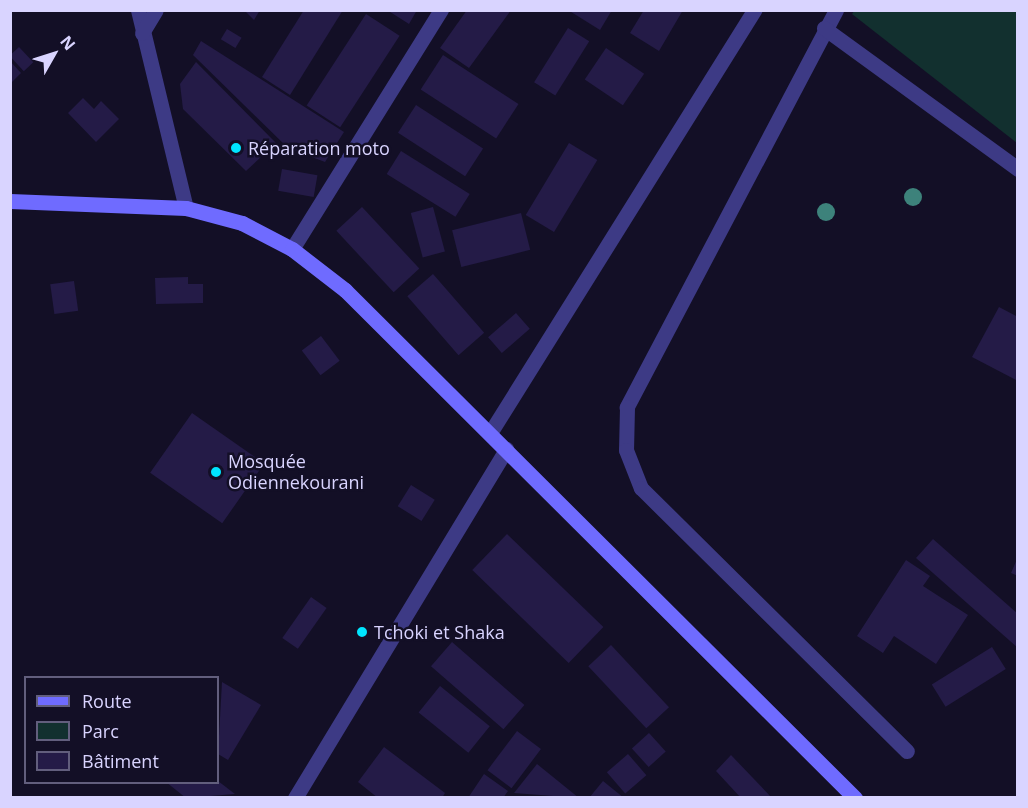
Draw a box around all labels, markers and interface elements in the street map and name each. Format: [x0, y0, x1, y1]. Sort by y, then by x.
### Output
north arrow [24, 24, 84, 84]
text: N [55, 31, 81, 55]
place label: Réparation moto [248, 137, 390, 159]
marker: Réparation moto [229, 141, 243, 155]
place label: Mosquée Odiennekourani [228, 451, 364, 494]
marker: Mosquée Odiennekourani [209, 465, 223, 479]
place label: Tchoki et Shaka [374, 621, 505, 643]
marker: Tchoki et Shaka [355, 625, 369, 639]
legend [24, 676, 219, 784]
text: Route [82, 689, 132, 713]
text: Parc [82, 719, 119, 743]
text: Bâtiment [82, 749, 159, 773]

